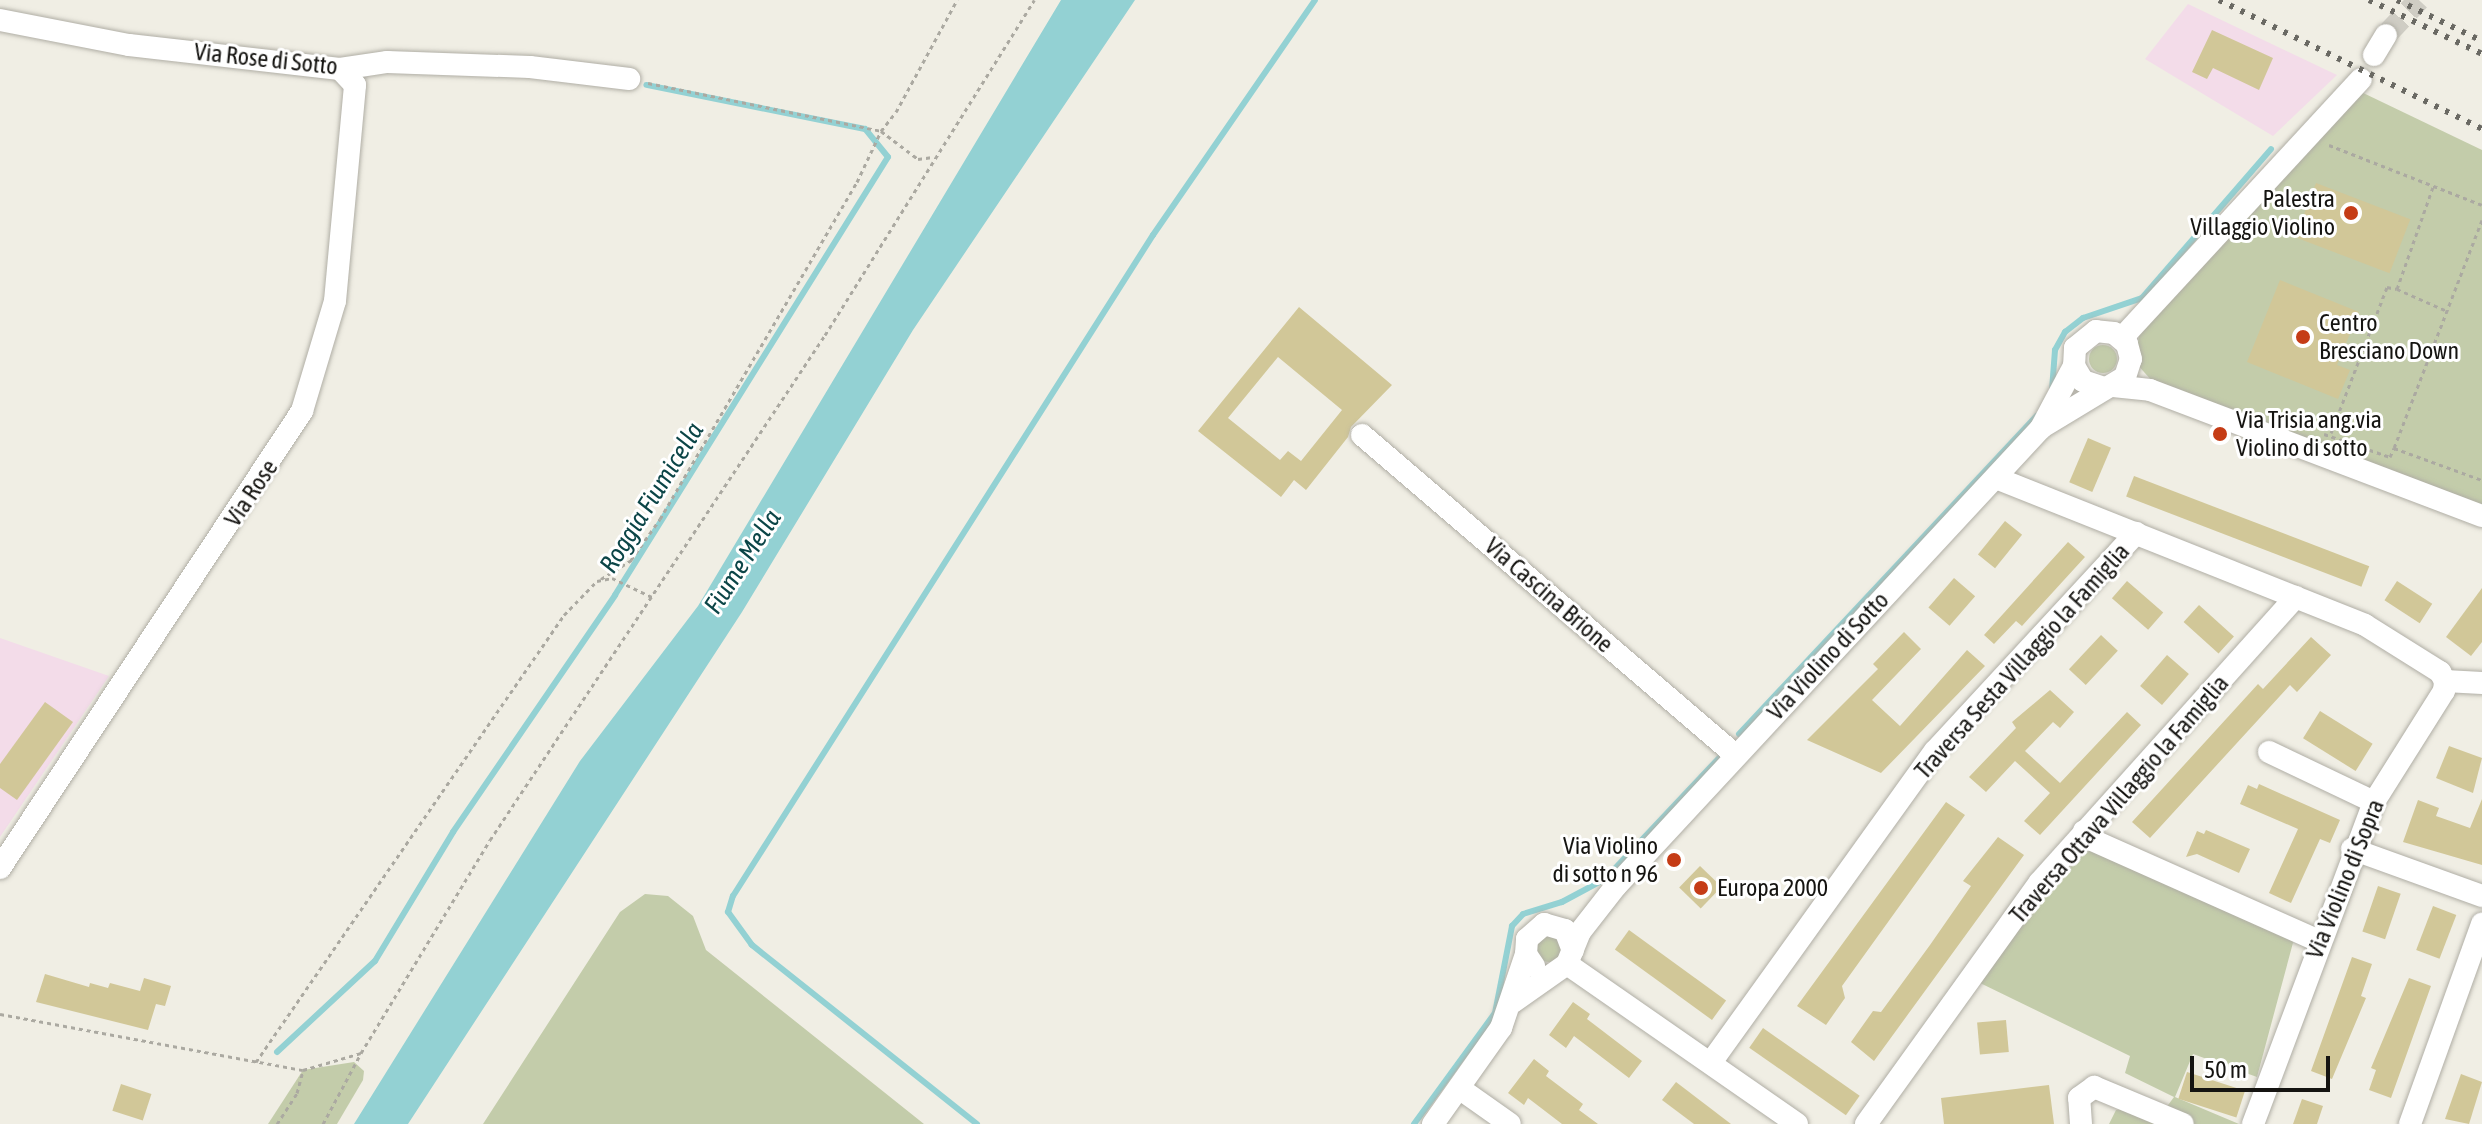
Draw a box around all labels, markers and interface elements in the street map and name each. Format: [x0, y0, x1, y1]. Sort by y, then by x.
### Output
street label: Via Rose di Sotto [193, 37, 339, 81]
place label: Palestra Villaggio Violino [2190, 185, 2335, 241]
marker: Palestra Villaggio Violino [2342, 204, 2360, 222]
place label: Centro Bresciano Down [2319, 309, 2459, 365]
marker: Centro Bresciano Down [2294, 328, 2312, 346]
place label: Via Trisia ang.via Violino di sotto [2236, 406, 2382, 462]
water label: Roggia Fiumicella [593, 417, 711, 579]
marker: Via Trisia ang.via Violino di sotto [2211, 425, 2229, 443]
street label: Via Rose [218, 454, 284, 532]
water label: Fiume Mella [698, 504, 788, 620]
street label: Via Cascina Brione [1479, 532, 1619, 658]
street label: Traversa Sesta Villaggio la Famiglia [1909, 537, 2135, 785]
street label: Via Violino di Sotto [1761, 586, 1895, 726]
street label: Traversa Ottava Villaggio la Famiglia [2003, 669, 2235, 929]
street label: Via Violino di Sopra [2300, 795, 2390, 963]
place label: Via Violino di sotto n 96 [1552, 832, 1658, 888]
marker: Via Violino di sotto n 96 [1665, 851, 1683, 869]
place label: Europa 2000 [1717, 874, 1828, 902]
marker: Europa 2000 [1692, 879, 1710, 897]
scale bar [2194, 1040, 2334, 1090]
text: 50 m [2204, 1056, 2247, 1083]

